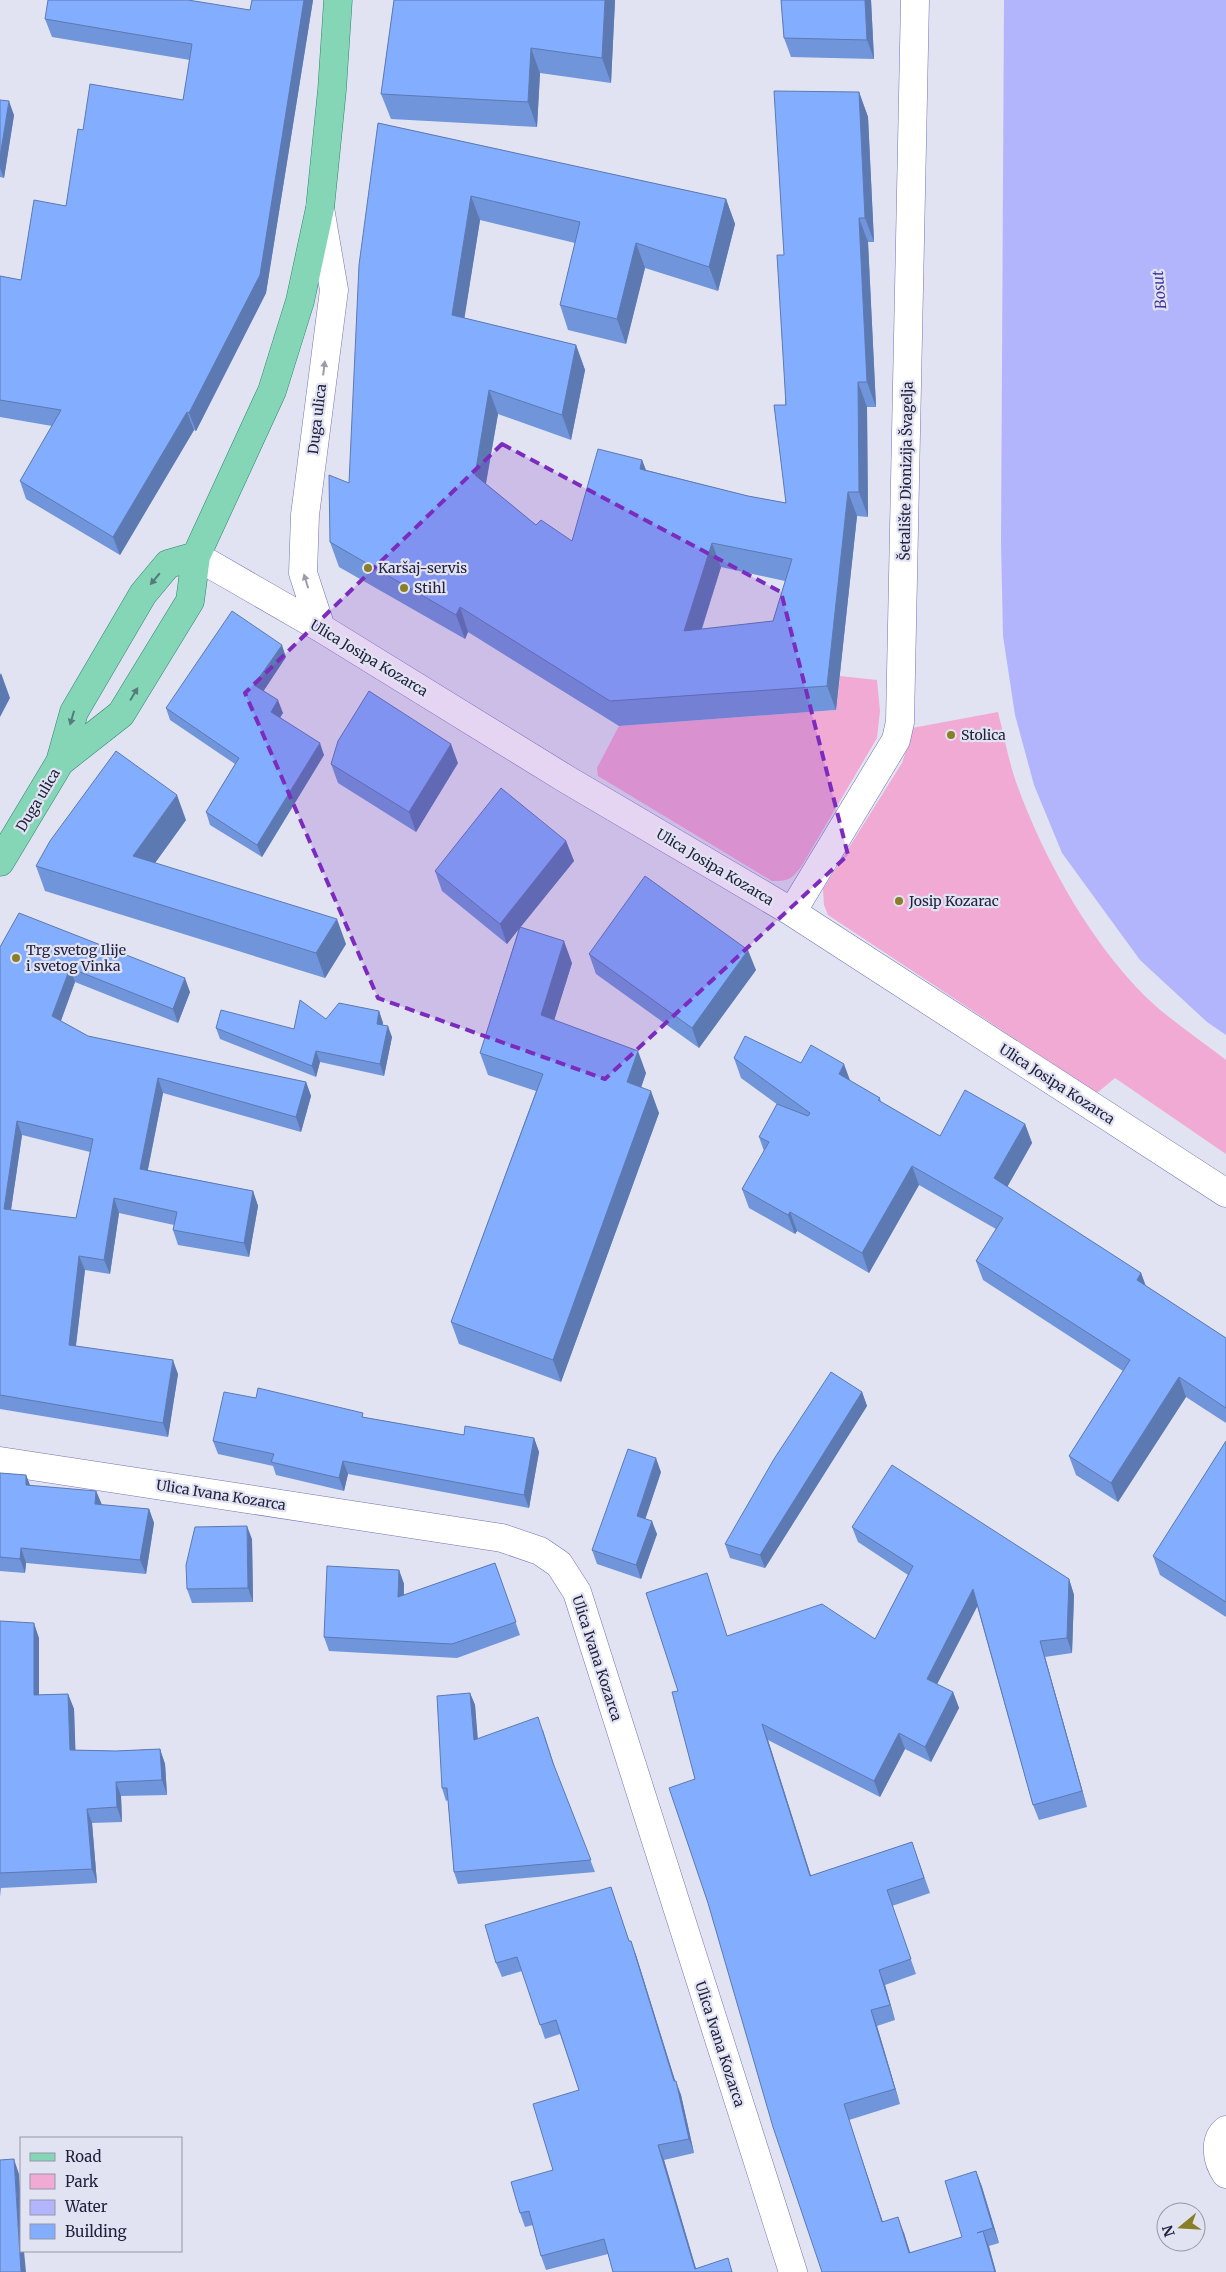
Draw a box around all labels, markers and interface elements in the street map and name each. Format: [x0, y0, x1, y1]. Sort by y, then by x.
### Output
water label: Bosut [1148, 269, 1170, 310]
one-way arrow [320, 360, 328, 376]
street label: Šetalište Dionizija Švagelja [895, 381, 917, 561]
street label: Duga ulica [304, 382, 330, 455]
place label: Karšaj-servis [378, 559, 467, 577]
marker: Karšaj-servis [362, 562, 374, 574]
one-way arrow [150, 573, 161, 586]
one-way arrow [302, 574, 309, 589]
place label: Stihl [414, 579, 446, 597]
marker: Stihl [398, 582, 410, 594]
street label: Ulica Josipa Kozarca [307, 616, 432, 701]
one-way arrow [129, 687, 138, 701]
one-way arrow [68, 711, 76, 726]
place label: Stolica [961, 726, 1006, 744]
marker: Stolica [945, 729, 957, 741]
street label: Duga ulica [12, 765, 64, 835]
street label: Ulica Josipa Kozarca [653, 825, 778, 910]
place label: Josip Kozarac [908, 892, 999, 910]
marker: Josip Kozarac [893, 895, 905, 907]
place label: Trg svetog Ilije i svetog Vinka [26, 941, 126, 975]
marker: Trg svetog Ilije i svetog Vinka [10, 952, 22, 964]
street label: Ulica Josipa Kozarca [996, 1040, 1119, 1128]
street label: Ulica Ivana Kozarca [155, 1476, 288, 1514]
street label: Ulica Ivana Kozarca [568, 1593, 626, 1723]
street label: Ulica Ivana Kozarca [691, 1979, 749, 2109]
legend [20, 2137, 182, 2252]
text: Road [65, 2147, 101, 2166]
text: Park [65, 2172, 99, 2191]
text: Water [64, 2197, 108, 2216]
north arrow [1156, 2202, 1206, 2252]
text: Building [65, 2222, 127, 2241]
text: N [1158, 2223, 1179, 2239]

